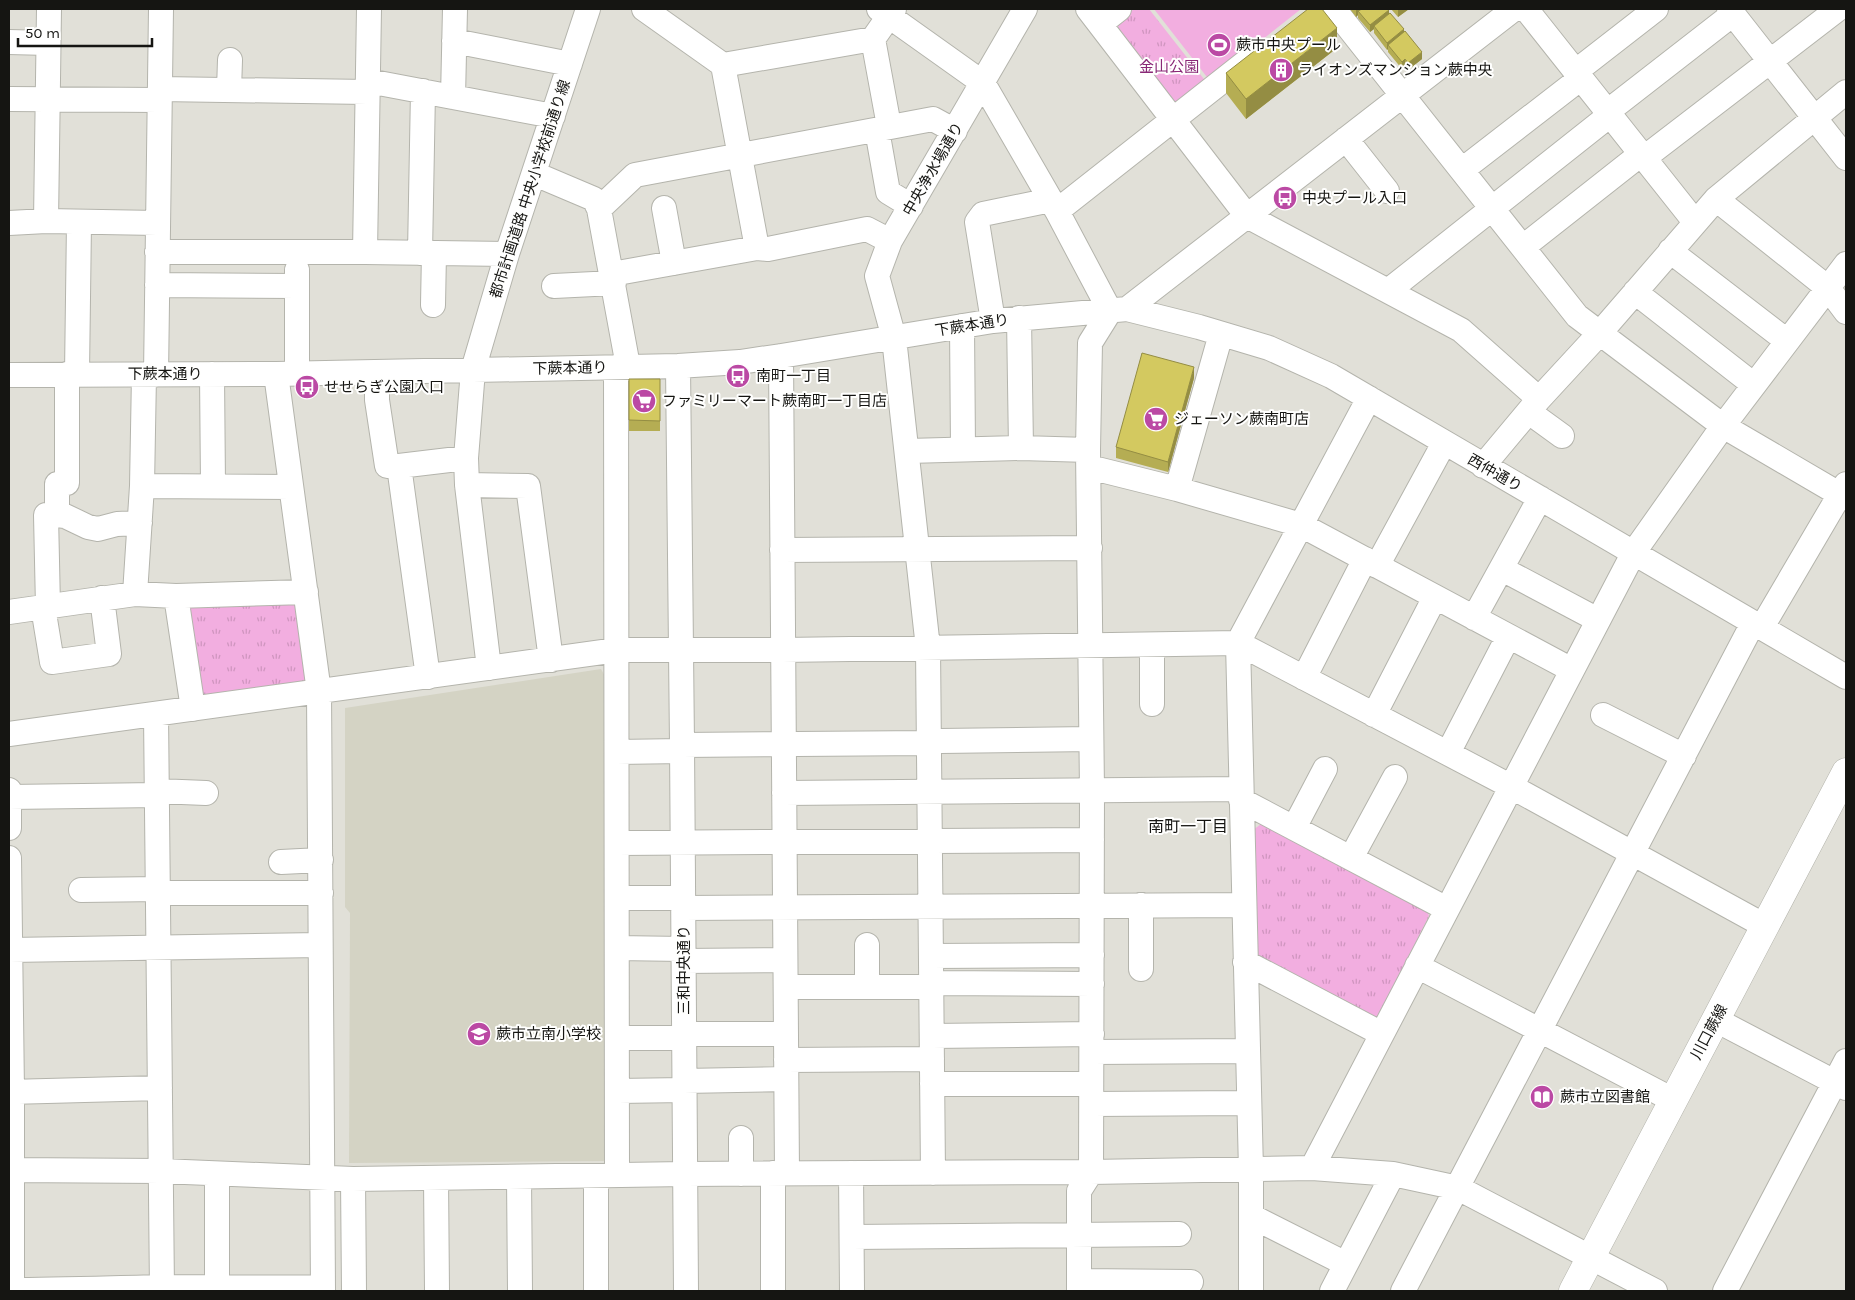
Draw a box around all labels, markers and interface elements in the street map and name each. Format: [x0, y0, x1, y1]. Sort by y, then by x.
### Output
scale bar [18, 15, 151, 47]
text: 50 m [25, 24, 60, 42]
sports icon: 蕨市中央プール [1206, 32, 1232, 58]
place label: 蕨市中央プール [1236, 36, 1341, 54]
building icon: ライオンズマンション蕨中央 [1268, 57, 1294, 83]
park label: 金山公園 [1139, 58, 1199, 76]
place label: ライオンズマンション蕨中央 [1298, 61, 1493, 79]
street label: 都市計画道路 中央小学校前通り線 [486, 78, 574, 300]
street label: 中央浄水場通り [899, 119, 967, 219]
bus stop icon: 中央プール入口 [1272, 185, 1298, 211]
place label: 中央プール入口 [1302, 189, 1407, 207]
street label: 下蕨本通り [934, 310, 1010, 340]
street label: 下蕨本通り [532, 358, 608, 378]
bus stop icon: 南町一丁目 [725, 363, 751, 389]
street label: 下蕨本通り [127, 365, 203, 383]
place label: 南町一丁目 [756, 367, 831, 385]
bus stop icon: せせらぎ公園入口 [294, 374, 320, 400]
place label: せせらぎ公園入口 [324, 378, 444, 396]
supermarket icon: ファミリーマート蕨南町一丁目店 [631, 388, 657, 414]
place label: ファミリーマート蕨南町一丁目店 [662, 392, 887, 410]
supermarket icon: ジェーソン蕨南町店 [1143, 406, 1169, 432]
place label: ジェーソン蕨南町店 [1174, 410, 1309, 428]
street label: 西仲通り [1465, 450, 1525, 496]
district label: 南町一丁目 [1148, 817, 1228, 836]
street label: 三和中央通り [675, 925, 693, 1015]
street label: 川口蕨線 [1687, 1001, 1731, 1063]
school or university icon: 蕨市立南小学校 [466, 1021, 492, 1047]
place label: 蕨市立南小学校 [496, 1025, 601, 1043]
library icon: 蕨市立図書館 [1529, 1084, 1555, 1110]
place label: 蕨市立図書館 [1560, 1088, 1650, 1106]

